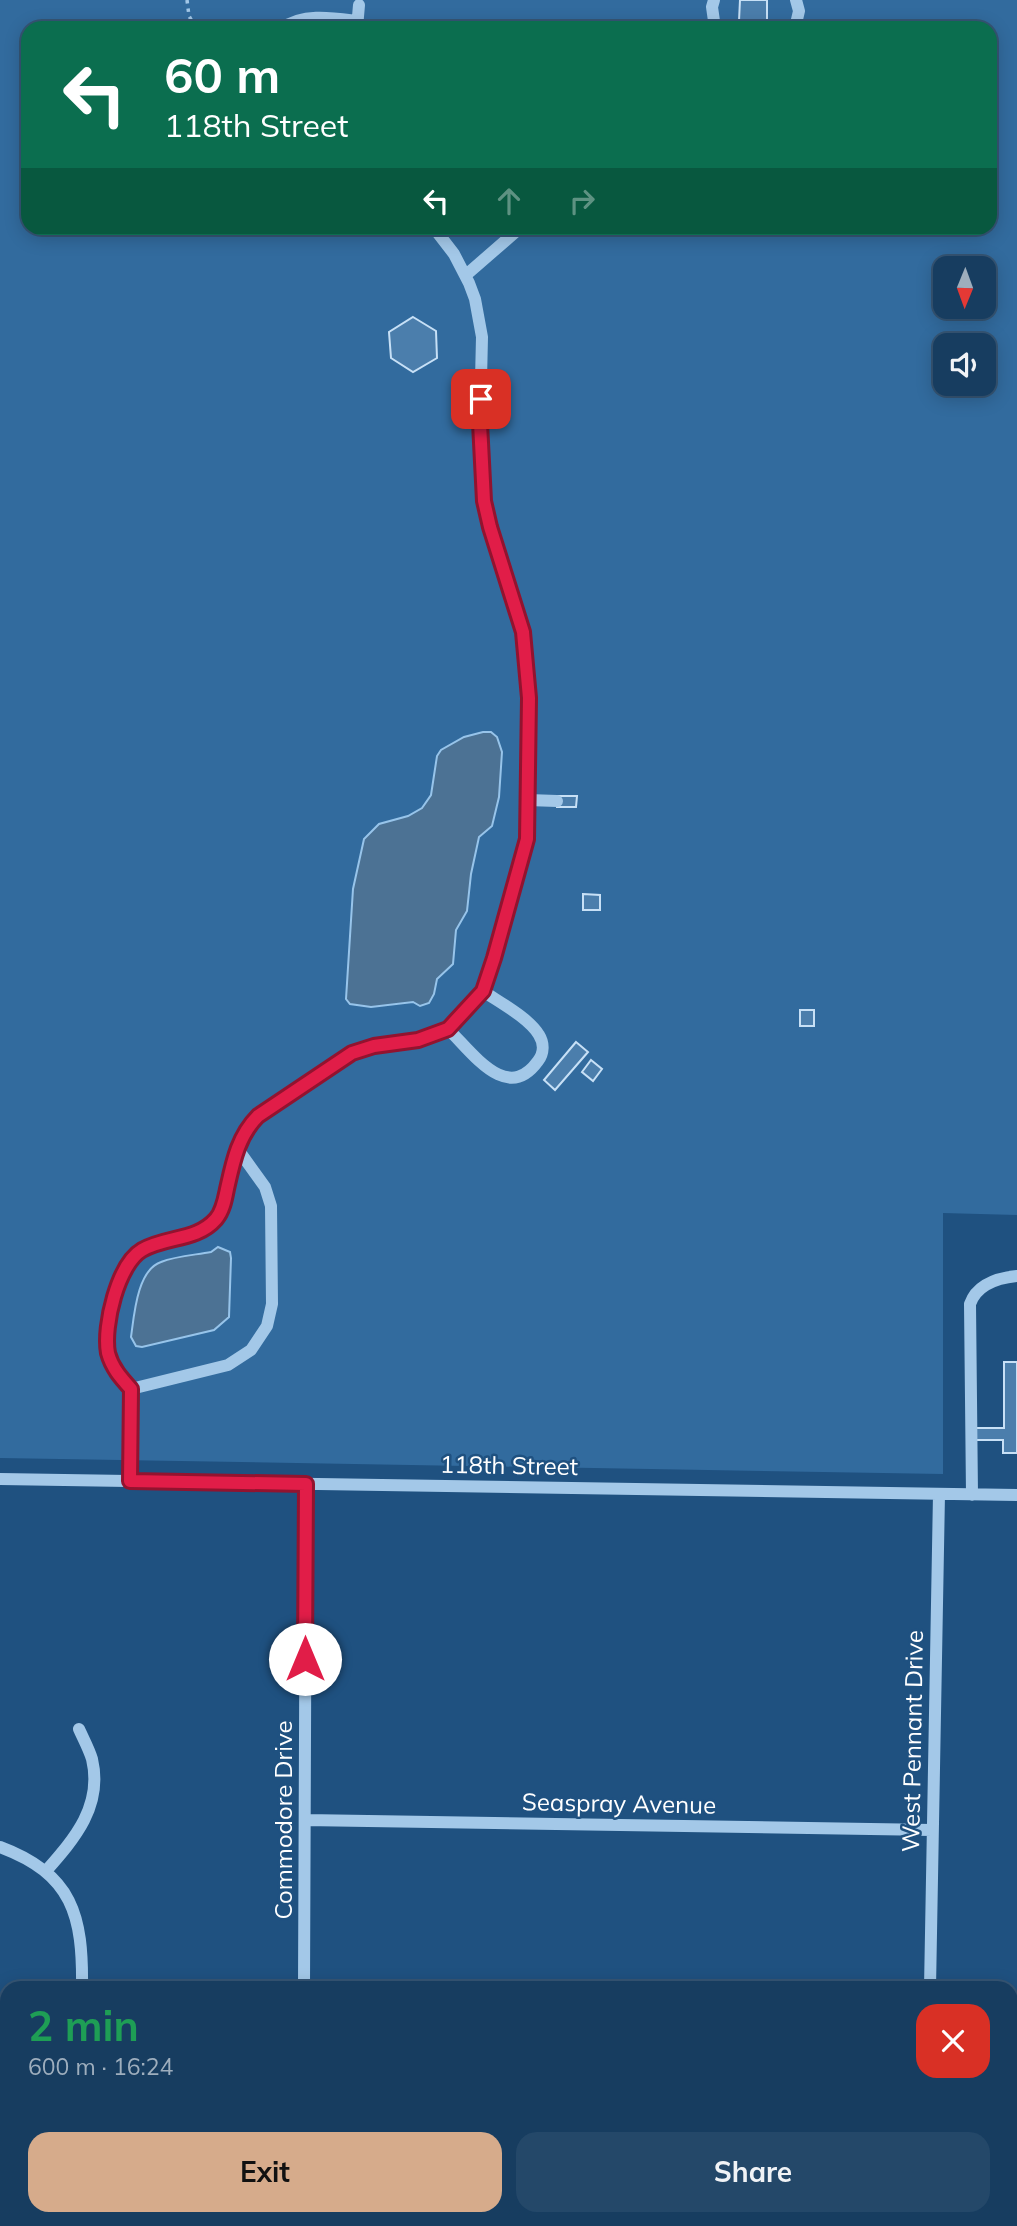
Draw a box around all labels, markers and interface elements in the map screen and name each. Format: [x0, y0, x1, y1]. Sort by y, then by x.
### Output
text: 60 m [164, 44, 280, 105]
icon: left [49, 49, 140, 140]
text: 118th Street [164, 105, 348, 145]
icon: left [417, 182, 455, 220]
icon: ahead [490, 182, 528, 220]
icon: right [563, 182, 601, 220]
north arrow [933, 256, 996, 318]
map controls [933, 256, 996, 396]
button: sound [933, 333, 996, 396]
pin [451, 369, 511, 429]
icon: arrive [462, 380, 500, 418]
street label: 118th Street [440, 1449, 578, 1481]
position arrow [268, 1622, 342, 1696]
street label: West Pennant Drive [895, 1630, 929, 1852]
street label: Commodore Drive [268, 1720, 298, 1920]
street label: Seaspray Avenue [522, 1786, 716, 1820]
text: 2 min [28, 1999, 139, 2052]
button: close [916, 2004, 990, 2078]
text: 600 m · 16:24 [28, 2052, 173, 2081]
button: Exit [28, 2132, 502, 2212]
button: Share [516, 2132, 990, 2212]

